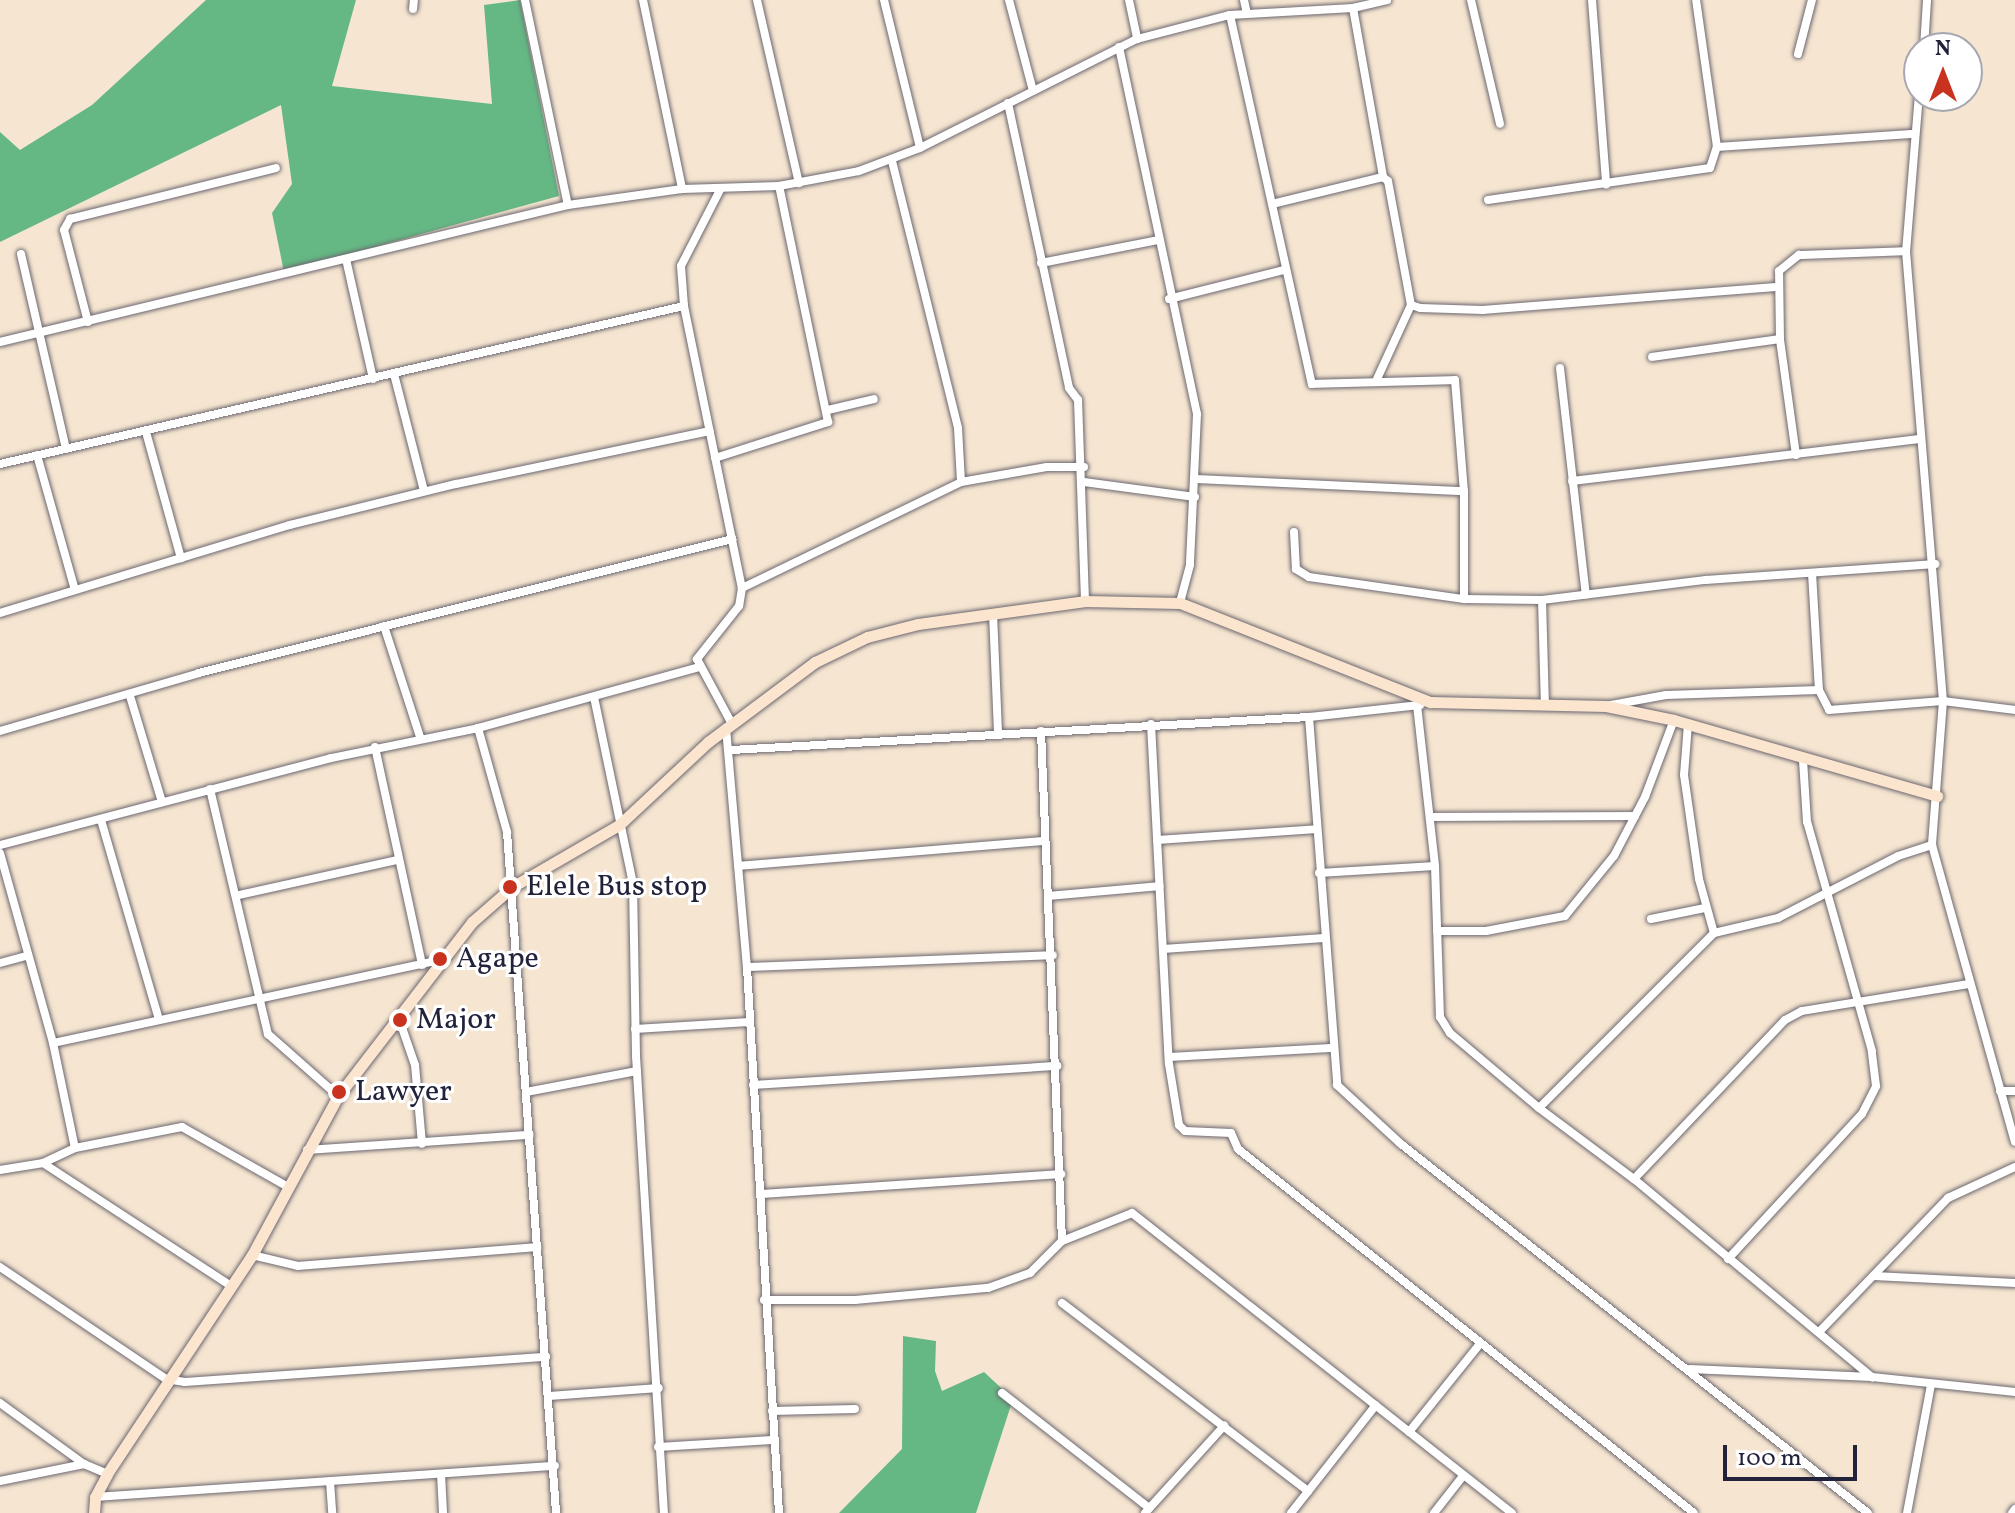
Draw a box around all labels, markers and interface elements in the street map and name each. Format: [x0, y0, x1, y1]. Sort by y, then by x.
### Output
north arrow [1903, 32, 1983, 112]
text: N [1935, 34, 1951, 65]
place label: Elele Bus stop [526, 869, 707, 905]
marker: Elele Bus stop [501, 878, 519, 896]
place label: Agape [456, 941, 539, 977]
marker: Agape [431, 950, 449, 968]
place label: Major [416, 1002, 496, 1038]
marker: Major [391, 1011, 409, 1029]
place label: Lawyer [355, 1074, 452, 1110]
marker: Lawyer [330, 1083, 348, 1101]
scale bar [1727, 1429, 1861, 1479]
text: 100 m [1737, 1442, 1802, 1476]

